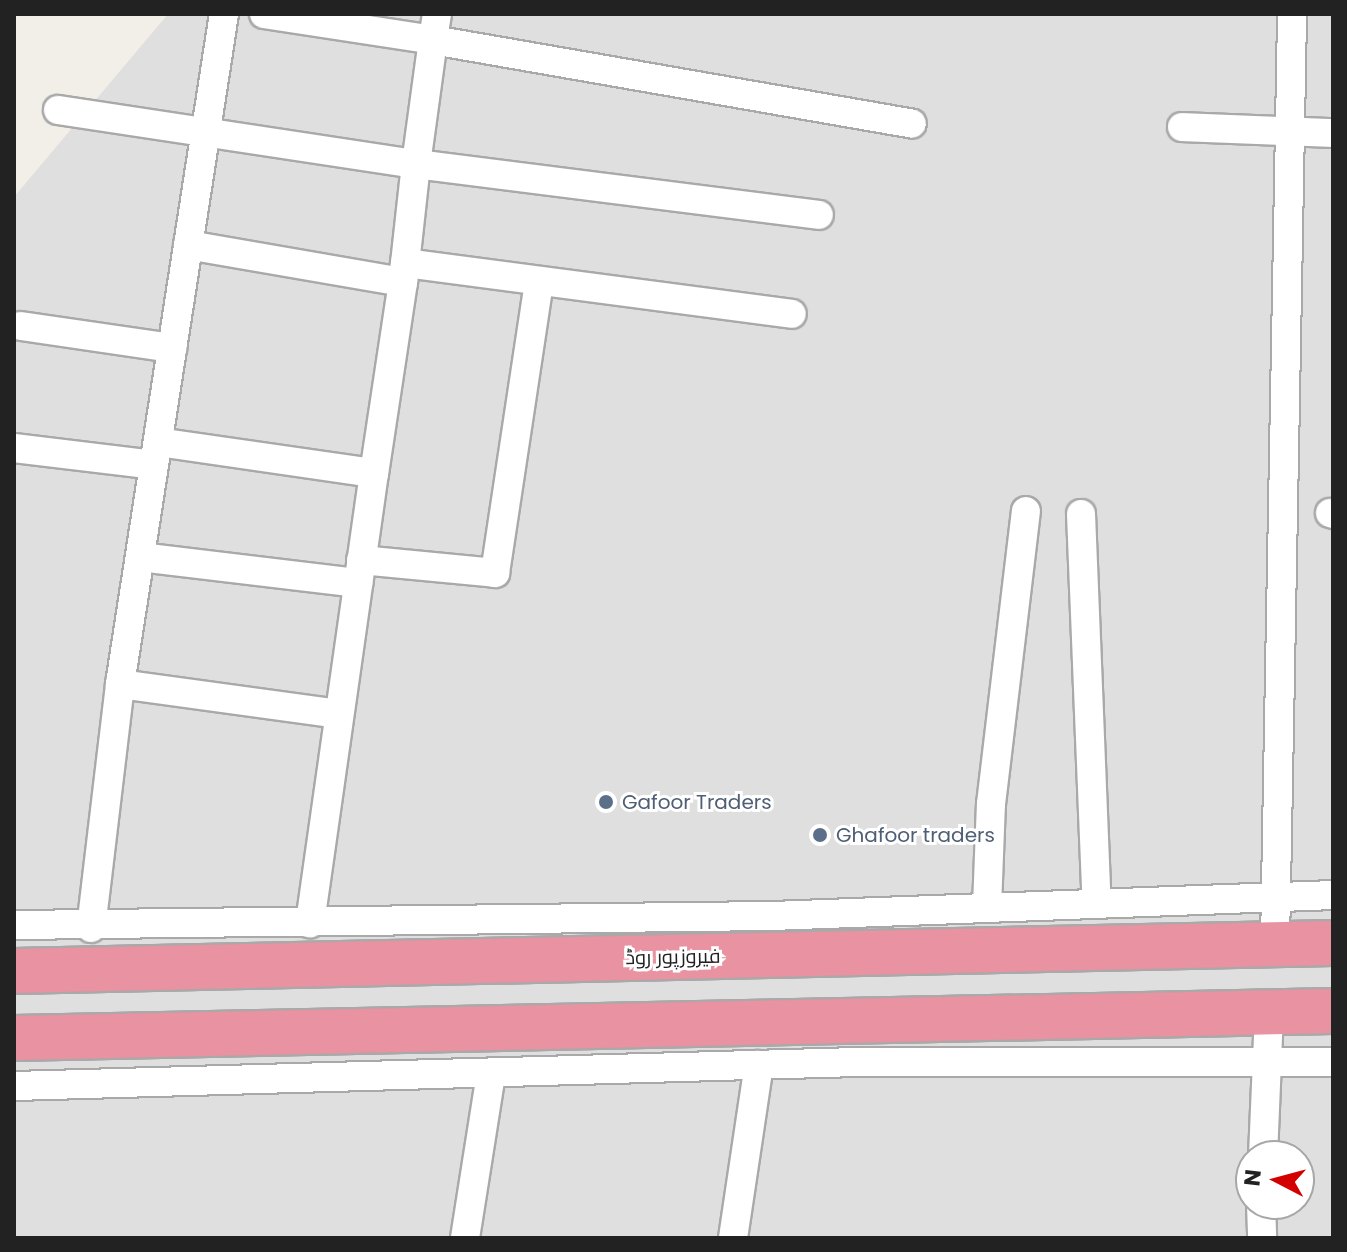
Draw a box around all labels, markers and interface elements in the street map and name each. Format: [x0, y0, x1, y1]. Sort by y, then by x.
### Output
place label: Gafoor Traders [622, 790, 772, 814]
marker: Gafoor Traders [597, 793, 615, 811]
place label: Ghafoor traders [836, 823, 995, 847]
marker: Ghafoor traders [811, 826, 829, 844]
street label: فیروزپور روڈ [625, 944, 721, 970]
north arrow [1235, 1140, 1315, 1220]
text: N [1236, 1168, 1269, 1188]

